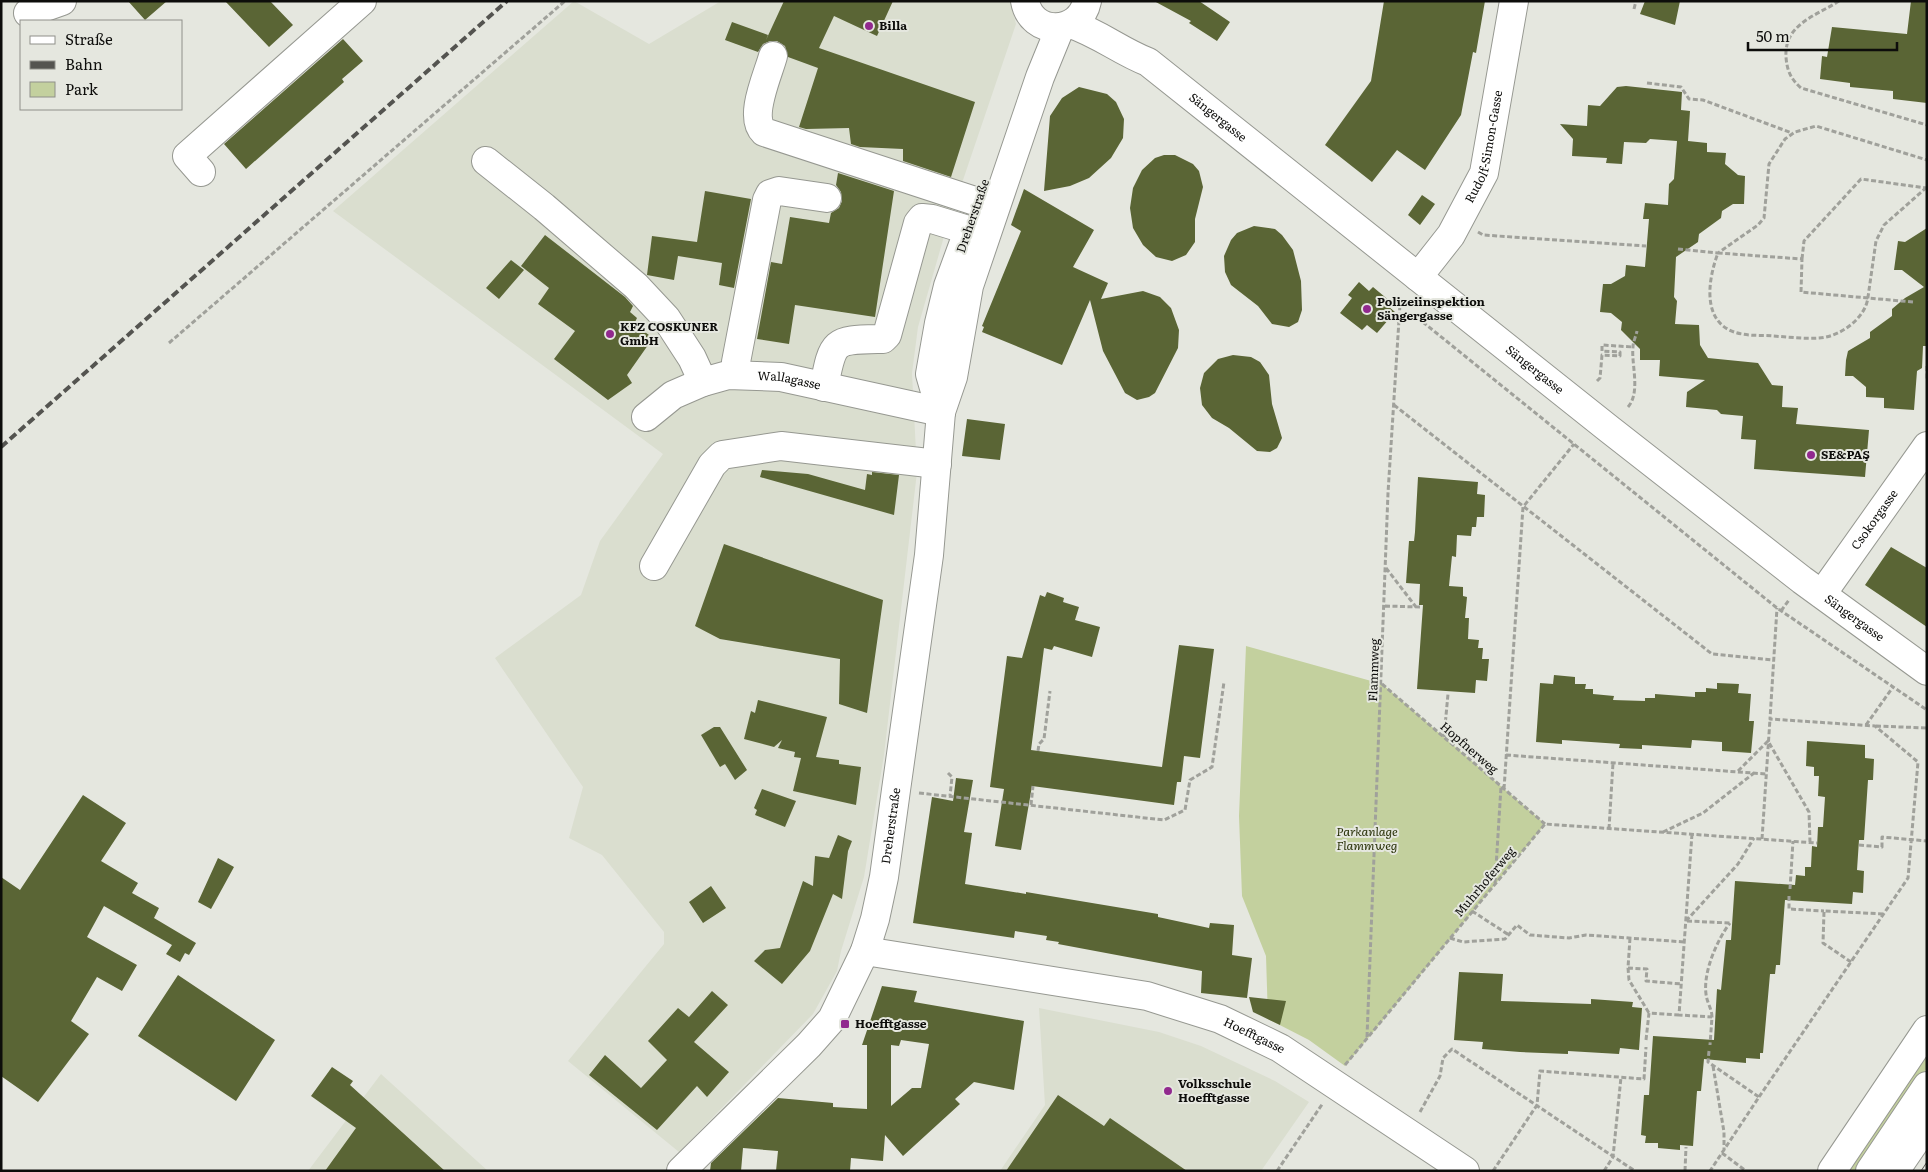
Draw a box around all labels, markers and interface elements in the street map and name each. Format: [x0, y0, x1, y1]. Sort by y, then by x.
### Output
place label: Billa [879, 16, 907, 34]
legend [20, 20, 182, 110]
marker: Billa [863, 20, 875, 32]
scale bar [1748, 20, 1897, 52]
text: 50 m [1756, 24, 1790, 47]
text: Straße [65, 27, 113, 50]
text: Bahn [65, 52, 103, 75]
text: Park [65, 77, 99, 100]
street label: Sängergasse [1185, 88, 1251, 145]
street label: Rudolf-Simon-Gasse [1460, 89, 1506, 206]
street label: Dreherstraße [951, 176, 993, 255]
place label: Polizeiinspektion Sängergasse [1377, 292, 1486, 324]
marker: Polizeiinspektion Sängergasse [1361, 303, 1373, 315]
place label: KFZ COSKUNER GmbH [620, 317, 718, 349]
marker: KFZ COSKUNER GmbH [604, 328, 616, 340]
street label: Sängergasse [1502, 340, 1568, 398]
street label: Wallagasse [757, 366, 823, 393]
place label: SE&PAŞ [1821, 445, 1870, 463]
marker: SE&PAŞ [1805, 449, 1817, 461]
street label: Csokorgasse [1846, 485, 1902, 553]
street label: Sängergasse [1821, 590, 1888, 645]
street label: Flammweg [1363, 638, 1383, 702]
street label: Hopfnerweg [1437, 717, 1503, 778]
street label: Dreherstraße [876, 786, 904, 865]
park label: Parkanlage Flammweg [1336, 822, 1398, 854]
street label: Muhrhoferweg [1450, 842, 1519, 920]
street label: Hoefftgasse [1221, 1012, 1289, 1057]
place label: Hoefftgasse [855, 1014, 927, 1032]
marker: Hoefftgasse [839, 1018, 851, 1030]
place label: Volksschule Hoefftgasse [1178, 1074, 1252, 1106]
marker: Volksschule Hoefftgasse [1162, 1085, 1174, 1097]

